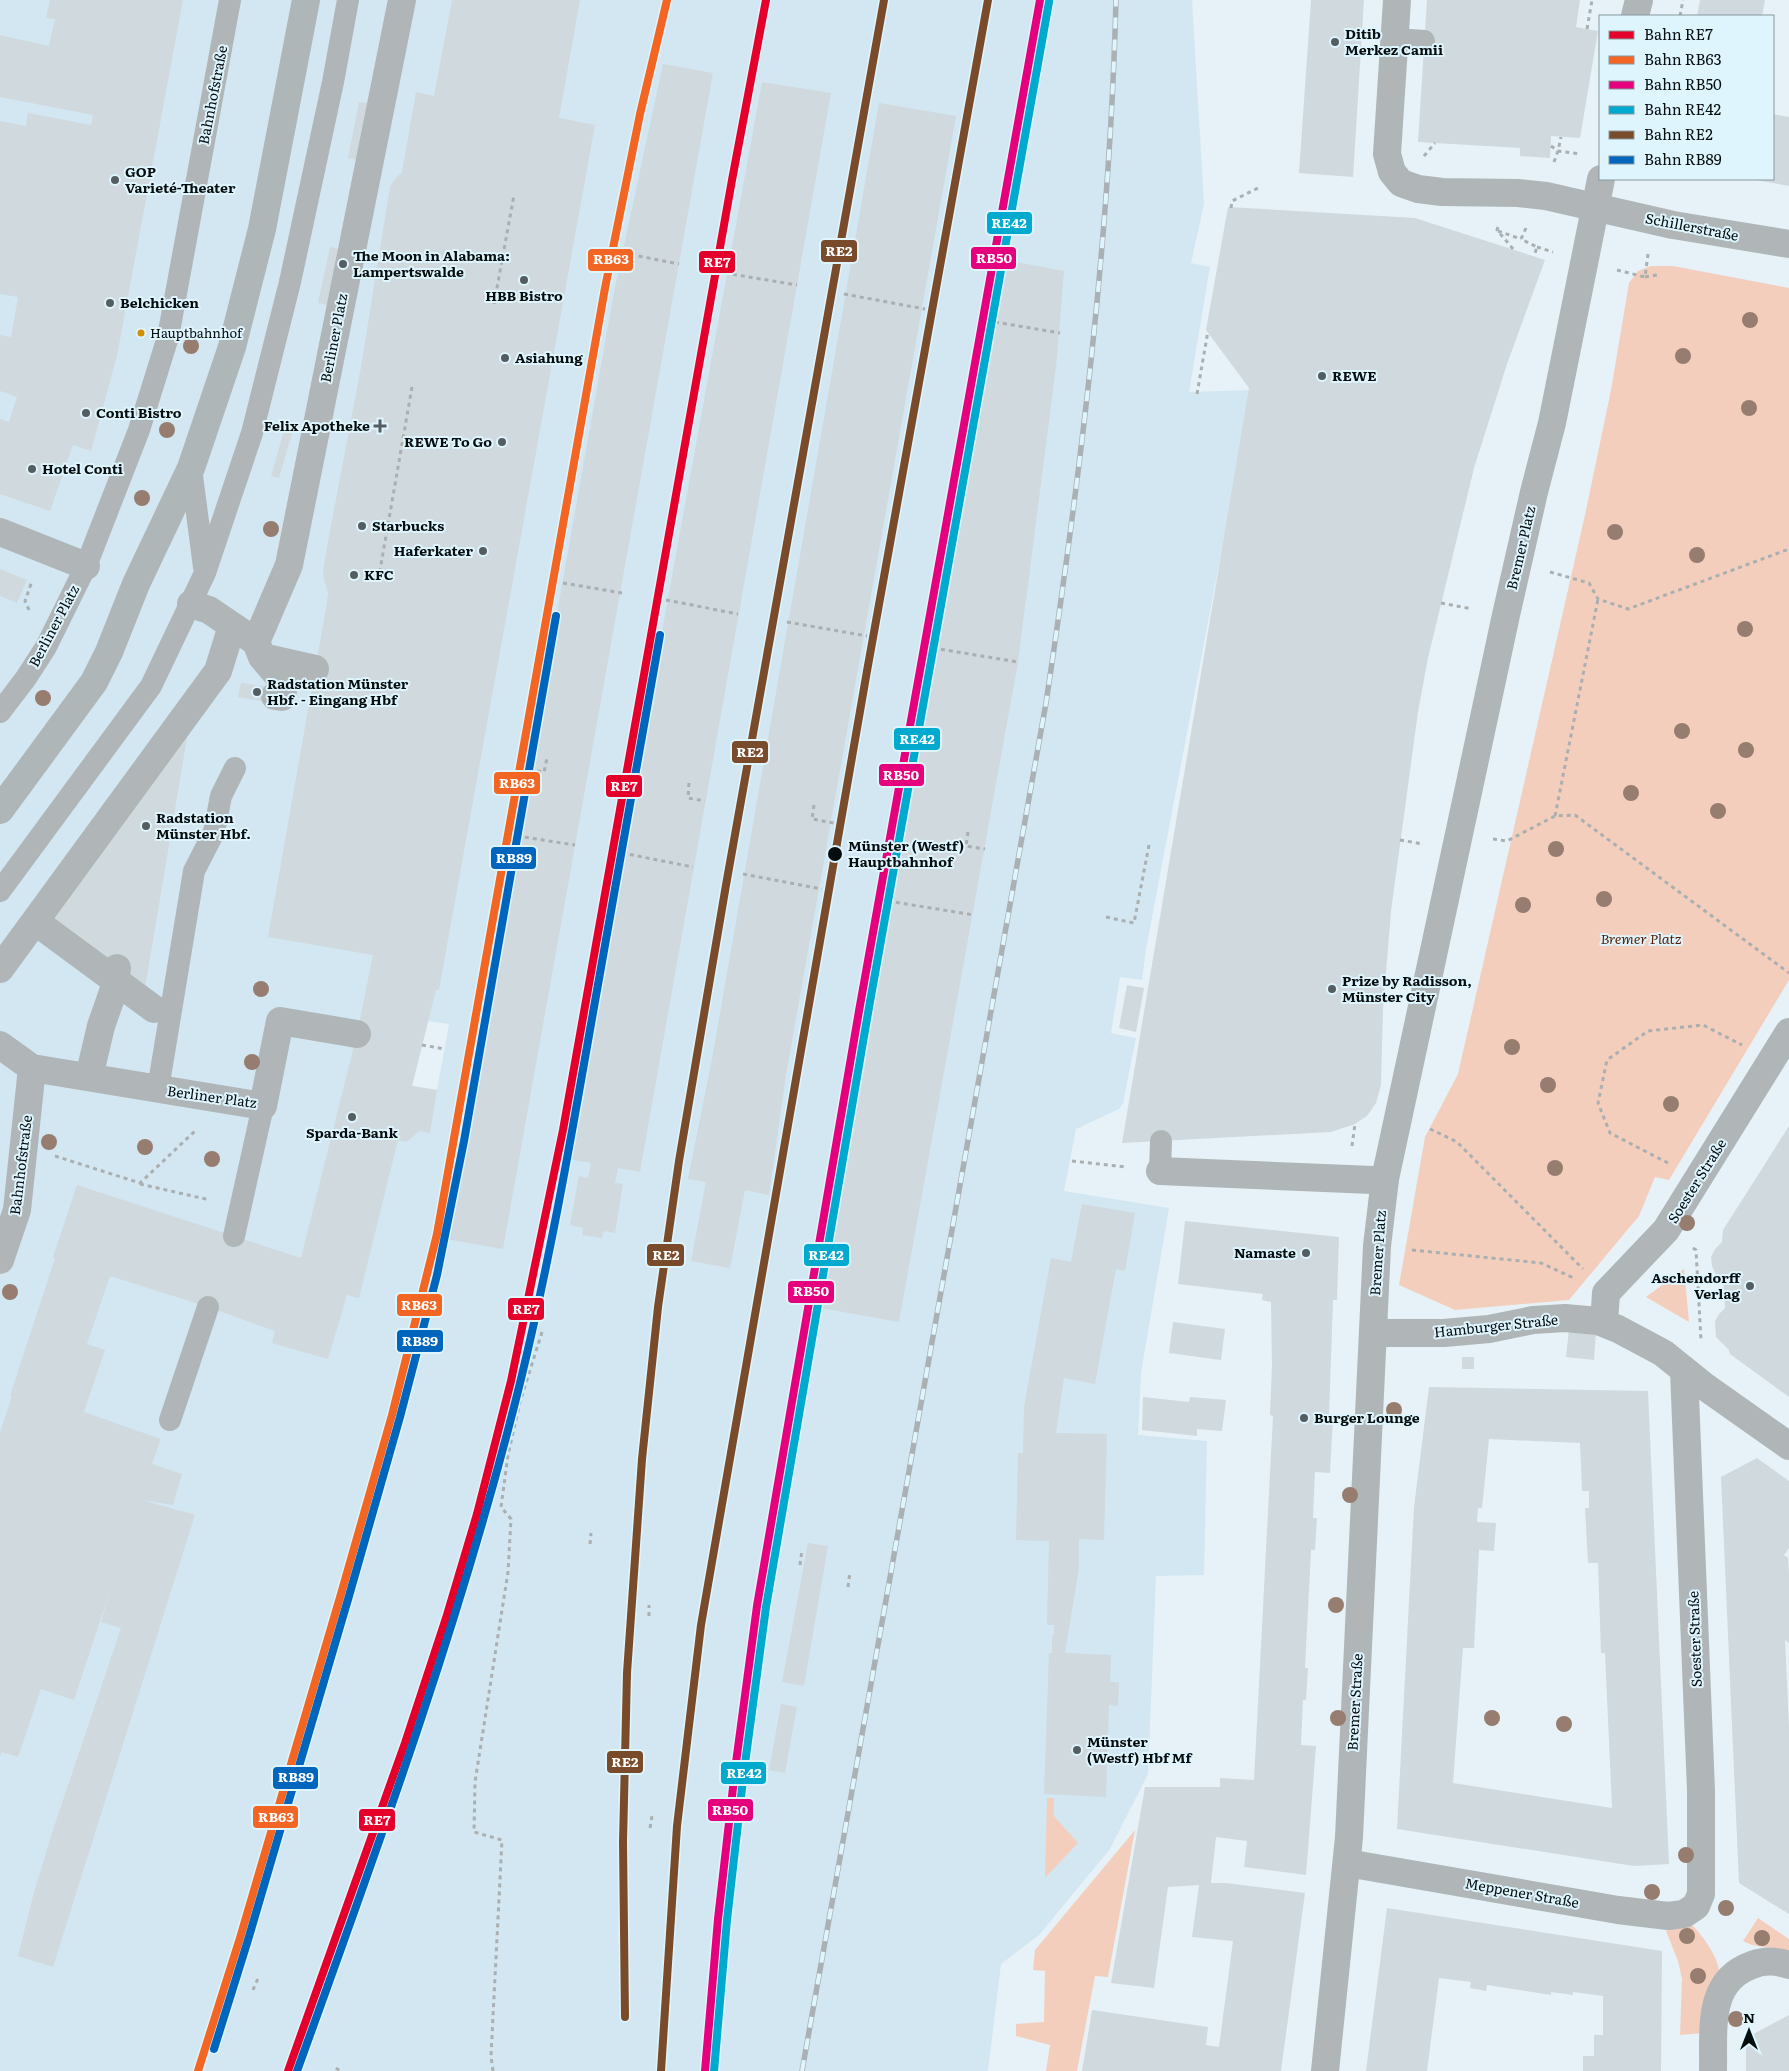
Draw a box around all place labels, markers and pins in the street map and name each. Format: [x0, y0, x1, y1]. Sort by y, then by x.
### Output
place label: Ditib Merkez Camii [1345, 23, 1443, 59]
marker: Ditib Merkez Camii [1329, 36, 1341, 48]
place label: GOP Varieté-Theater [125, 161, 236, 197]
marker: GOP Varieté-Theater [109, 174, 121, 186]
place label: The Moon in Alabama: Lampertswalde [353, 245, 510, 281]
marker: The Moon in Alabama: Lampertswalde [337, 258, 349, 270]
marker: HBB Bistro [518, 274, 530, 286]
place label: HBB Bistro [485, 285, 563, 305]
place label: Belchicken [120, 292, 199, 312]
marker: Belchicken [104, 297, 116, 309]
place label: Hauptbahnhof [150, 323, 243, 342]
marker: Hauptbahnhof [136, 328, 146, 338]
place label: Asiahung [515, 347, 583, 367]
marker: Asiahung [499, 352, 511, 364]
place label: REWE [1332, 365, 1377, 385]
marker: REWE [1316, 370, 1328, 382]
place label: Conti Bistro [96, 402, 182, 422]
marker: Conti Bistro [80, 407, 92, 419]
place label: Felix Apotheke [264, 415, 370, 435]
marker: Felix Apotheke [374, 420, 386, 432]
place label: REWE To Go [404, 431, 492, 451]
marker: REWE To Go [496, 436, 508, 448]
place label: Hotel Conti [42, 458, 123, 478]
marker: Hotel Conti [26, 463, 38, 475]
place label: Starbucks [372, 515, 444, 535]
marker: Starbucks [356, 520, 368, 532]
place label: Haferkater [394, 540, 473, 560]
marker: Haferkater [477, 545, 489, 557]
place label: KFC [364, 564, 394, 584]
marker: KFC [348, 569, 360, 581]
place label: Radstation Münster Hbf. - Eingang Hbf [267, 673, 409, 709]
marker: Radstation Münster Hbf. - Eingang Hbf [251, 686, 263, 698]
place label: Radstation Münster Hbf. [156, 807, 251, 843]
marker: Radstation Münster Hbf. [140, 820, 152, 832]
place label: Münster (Westf) Hauptbahnhof [848, 835, 964, 871]
marker: Münster (Westf) Hauptbahnhof [826, 845, 844, 863]
place label: Prize by Radisson, Münster City [1342, 970, 1472, 1006]
marker: Prize by Radisson, Münster City [1326, 983, 1338, 995]
marker: Sparda-Bank [346, 1111, 358, 1123]
place label: Sparda-Bank [306, 1122, 399, 1142]
place label: Namaste [1234, 1242, 1296, 1262]
marker: Namaste [1300, 1247, 1312, 1259]
place label: Aschendorff Verlag [1651, 1267, 1742, 1303]
marker: Aschendorff Verlag [1744, 1280, 1756, 1292]
place label: Burger Lounge [1314, 1407, 1420, 1427]
marker: Burger Lounge [1298, 1412, 1310, 1424]
place label: Münster (Westf) Hbf Mf [1087, 1731, 1194, 1767]
marker: Münster (Westf) Hbf Mf [1071, 1744, 1083, 1756]

